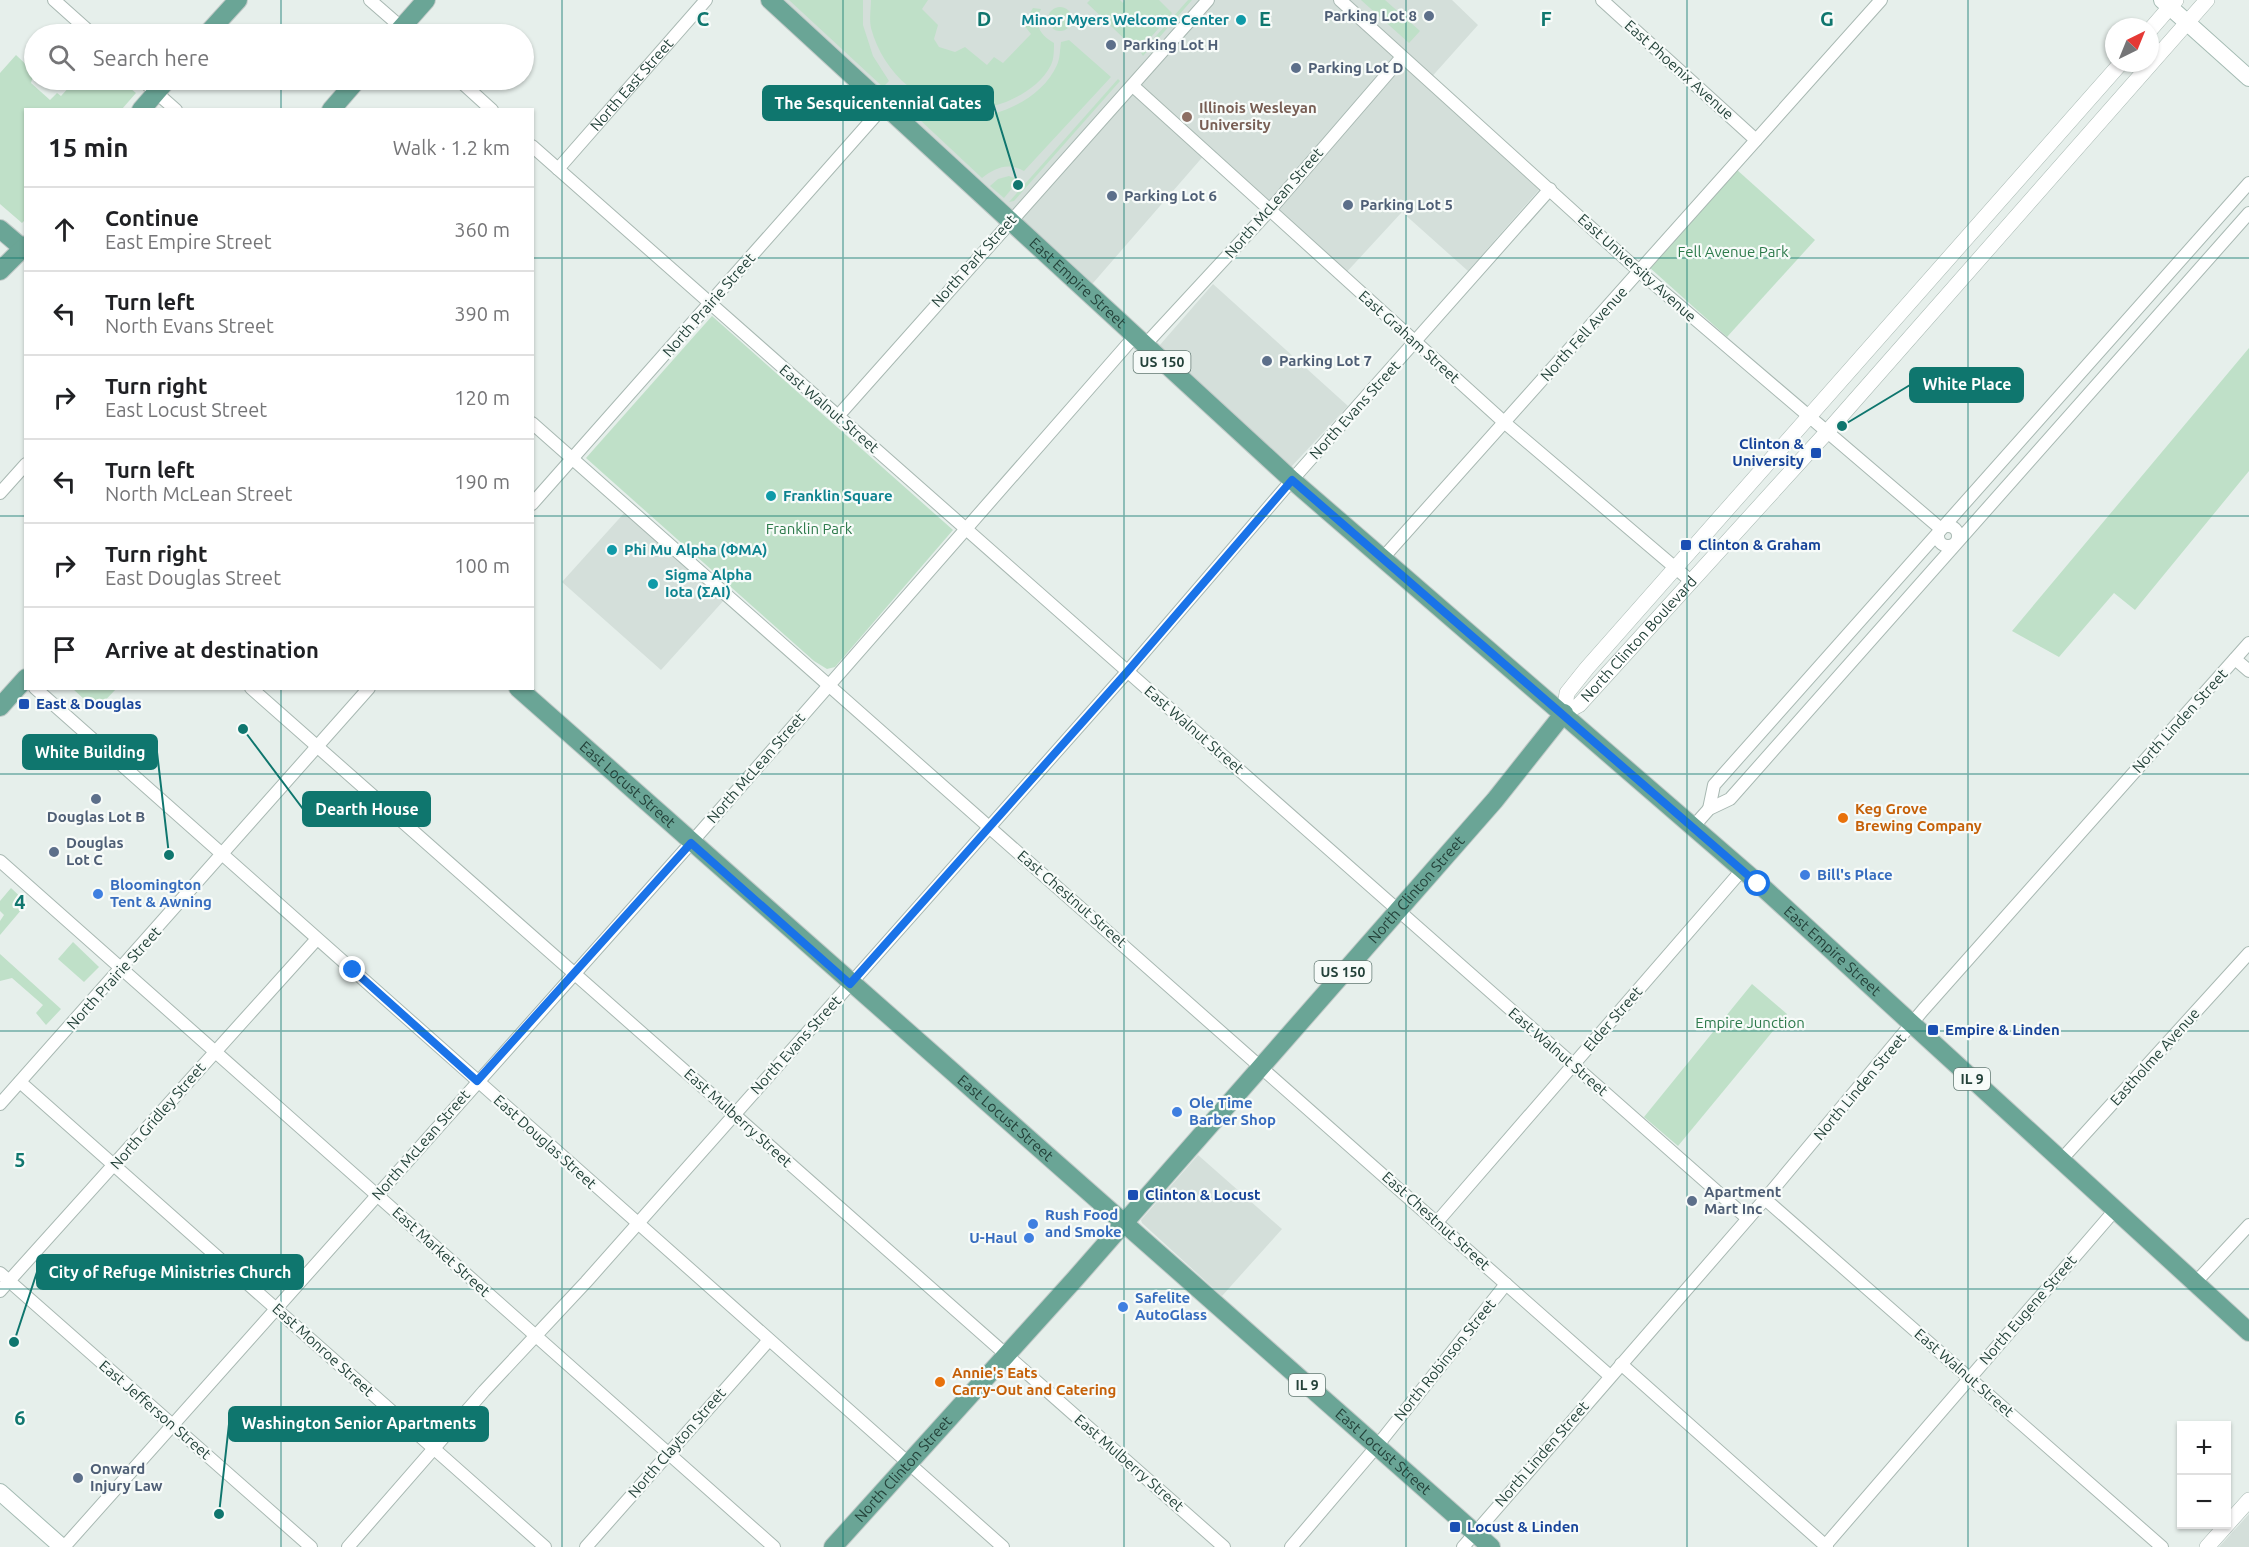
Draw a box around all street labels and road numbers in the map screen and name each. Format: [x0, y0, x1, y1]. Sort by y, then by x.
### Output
street label: East Phoenix Avenue [1622, 16, 1737, 123]
street label: North East Street [586, 35, 676, 134]
street label: North McLean Street [1221, 144, 1326, 261]
street label: East University Avenue [1575, 210, 1700, 325]
street label: North Park Street [928, 211, 1020, 310]
street label: East Empire Street [1026, 234, 1130, 331]
street label: North Prairie Street [659, 249, 758, 360]
street label: North Fell Avenue [1537, 283, 1630, 384]
street label: East Graham Street [1355, 287, 1463, 386]
road number: US 150 [1134, 351, 1190, 373]
street label: North Evans Street [1306, 357, 1403, 462]
street label: East Walnut Street [776, 361, 882, 456]
street label: North Clinton Boulevard [1577, 572, 1700, 705]
street label: North Linden Street [2129, 665, 2231, 776]
street label: East Walnut Street [1141, 682, 1247, 777]
street label: North McLean Street [703, 709, 808, 826]
street label: East Locust Street [577, 738, 679, 831]
street label: North Clinton Street [1364, 832, 1468, 946]
street label: East Chestnut Street [1014, 847, 1130, 951]
street label: East Empire Street [1781, 902, 1885, 999]
street label: North Prairie Street [63, 923, 164, 1032]
road number: US 150 [1314, 961, 1372, 983]
street label: Elder Street [1580, 983, 1645, 1055]
street label: North Evans Street [747, 992, 844, 1097]
street label: East Walnut Street [1505, 1004, 1611, 1099]
street label: Eastholme Avenue [2106, 1005, 2203, 1109]
street label: North Linden Street [1810, 1030, 1909, 1143]
street label: North Gridley Street [107, 1059, 209, 1173]
street label: East Mulberry Street [681, 1065, 796, 1170]
road number: IL 9 [1954, 1068, 1990, 1090]
street label: East Locust Street [954, 1071, 1057, 1165]
street label: North McLean Street [368, 1086, 473, 1203]
street label: East Douglas Street [491, 1091, 600, 1192]
street label: East Chestnut Street [1379, 1168, 1494, 1273]
street label: East Market Street [389, 1203, 494, 1300]
street label: North Eugene Street [1976, 1252, 2080, 1368]
street label: North Robinson Street [1390, 1295, 1499, 1424]
street label: East Monroe Street [269, 1300, 378, 1400]
street label: East Walnut Street [1911, 1325, 2017, 1420]
street label: East Jefferson Street [96, 1357, 215, 1463]
road number: IL 9 [1289, 1374, 1325, 1396]
street label: North Clayton Street [624, 1384, 729, 1501]
street label: North Linden Street [1491, 1398, 1592, 1510]
street label: East Locust Street [1332, 1405, 1435, 1498]
street label: East Mulberry Street [1071, 1411, 1187, 1515]
street label: North Clinton Street [851, 1412, 955, 1525]

